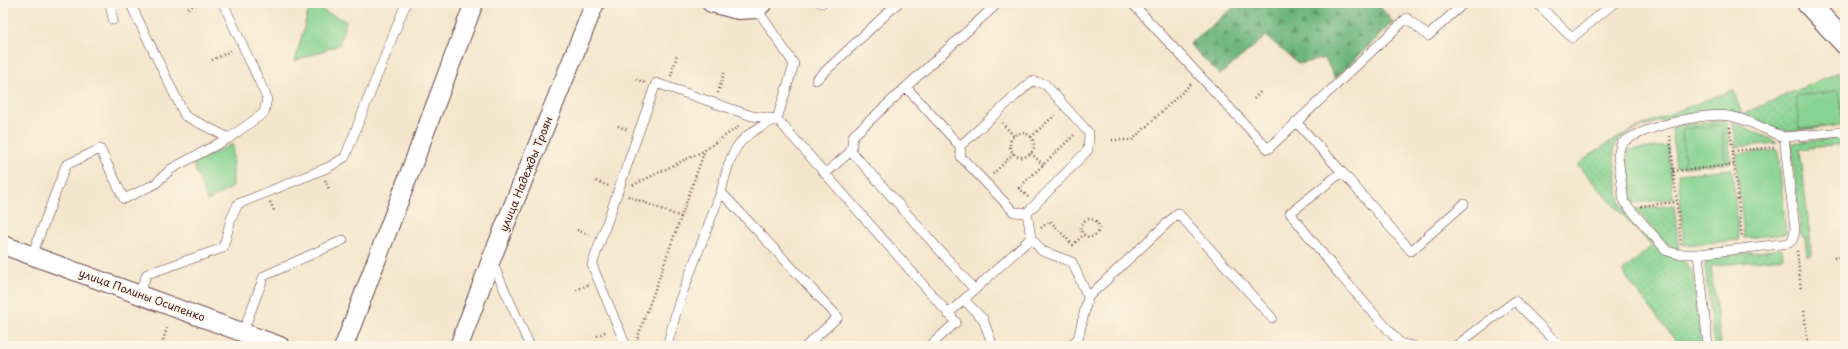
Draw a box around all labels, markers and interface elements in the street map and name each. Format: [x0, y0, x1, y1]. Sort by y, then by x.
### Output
street label: улица Надежды Троян [495, 113, 557, 234]
street label: улица Полины Осипенко [77, 264, 208, 325]

